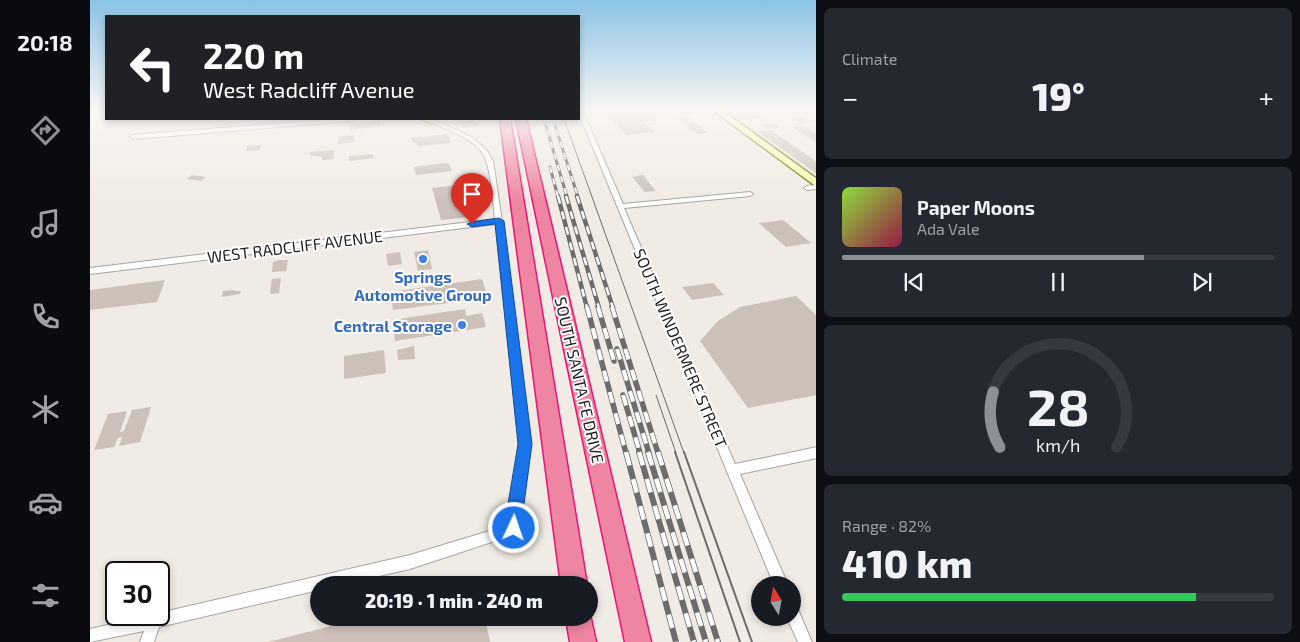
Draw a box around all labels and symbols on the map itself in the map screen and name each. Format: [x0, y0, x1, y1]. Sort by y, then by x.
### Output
pin [451, 173, 493, 224]
street label: WEST RADCLIFF AVENUE [206, 226, 384, 266]
street label: SOUTH WINDERMERE STREET [630, 246, 732, 450]
marker: Springs Automotive Group [417, 253, 429, 265]
place label: Springs Automotive Group [354, 267, 492, 304]
street label: SOUTH SANTA FE DRIVE [552, 295, 608, 465]
place label: Central Storage [334, 316, 452, 335]
marker: Central Storage [456, 319, 468, 331]
position arrow [487, 501, 539, 553]
speed limit sign: 30 [105, 561, 170, 626]
north arrow [751, 576, 801, 626]

